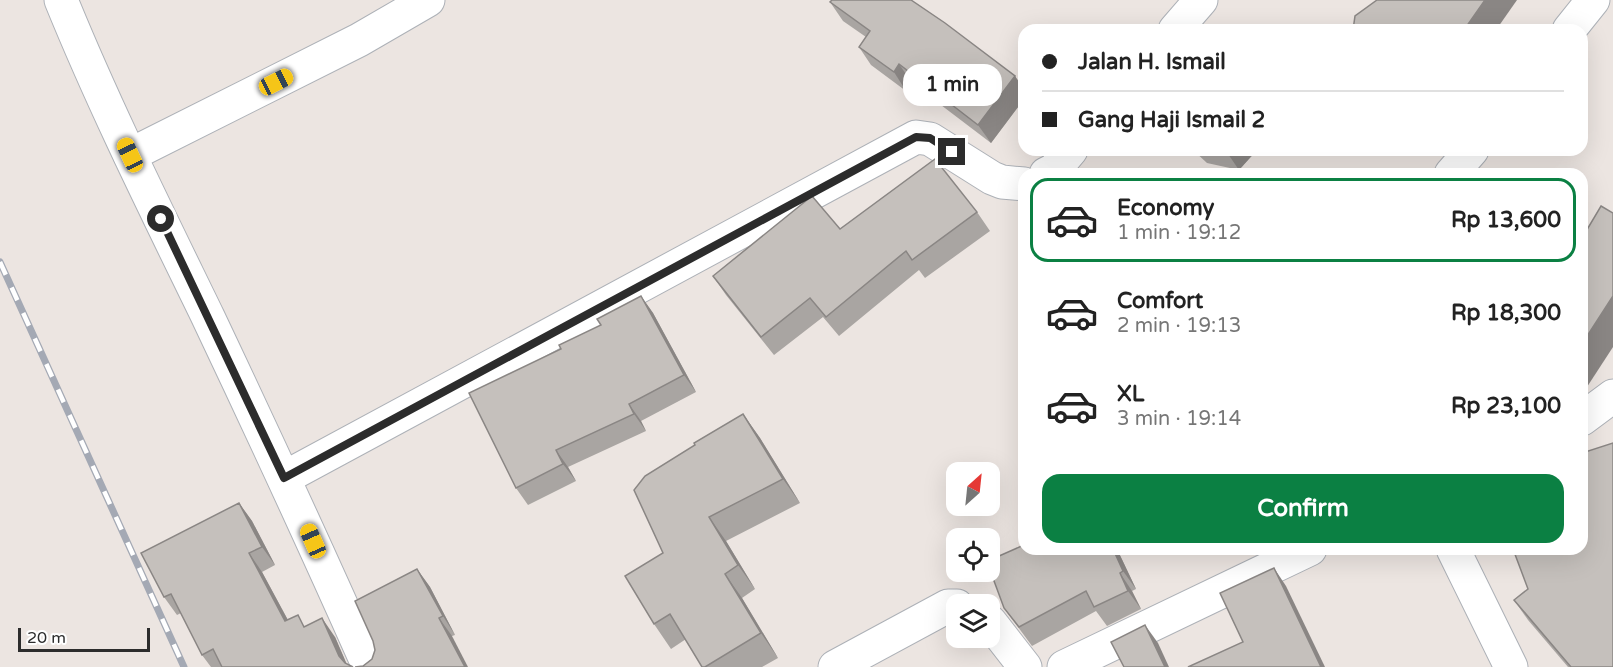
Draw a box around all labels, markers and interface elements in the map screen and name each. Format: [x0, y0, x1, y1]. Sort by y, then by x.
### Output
text: Jalan H. Ismail [1078, 49, 1226, 75]
callout: 1 min [902, 65, 1002, 107]
car [256, 66, 296, 98]
text: 1 min [926, 73, 979, 97]
text: Gang Haji Ismail 2 [1078, 107, 1265, 133]
car [114, 135, 146, 175]
route end [938, 138, 965, 165]
icon: car [1045, 193, 1099, 247]
text: Economy [1117, 195, 1214, 221]
route start [147, 205, 174, 232]
text: Rp 13,600 [1451, 207, 1561, 233]
text: 1 min · 19:12 [1117, 221, 1241, 245]
icon: car [1045, 286, 1099, 340]
text: Comfort [1117, 288, 1203, 314]
text: Rp 18,300 [1451, 300, 1561, 326]
text: 2 min · 19:13 [1117, 314, 1241, 338]
icon: car [1045, 379, 1099, 433]
text: XL [1117, 381, 1144, 407]
text: Rp 23,100 [1451, 393, 1561, 419]
text: 3 min · 19:14 [1117, 407, 1241, 431]
north arrow [946, 462, 1000, 516]
map controls [946, 462, 1000, 648]
button: Confirm [1042, 474, 1564, 543]
car [297, 521, 329, 561]
button: locate [946, 528, 1000, 582]
button: layers [946, 594, 1000, 648]
scale bar [18, 625, 150, 652]
text: 20 m [27, 628, 66, 648]

